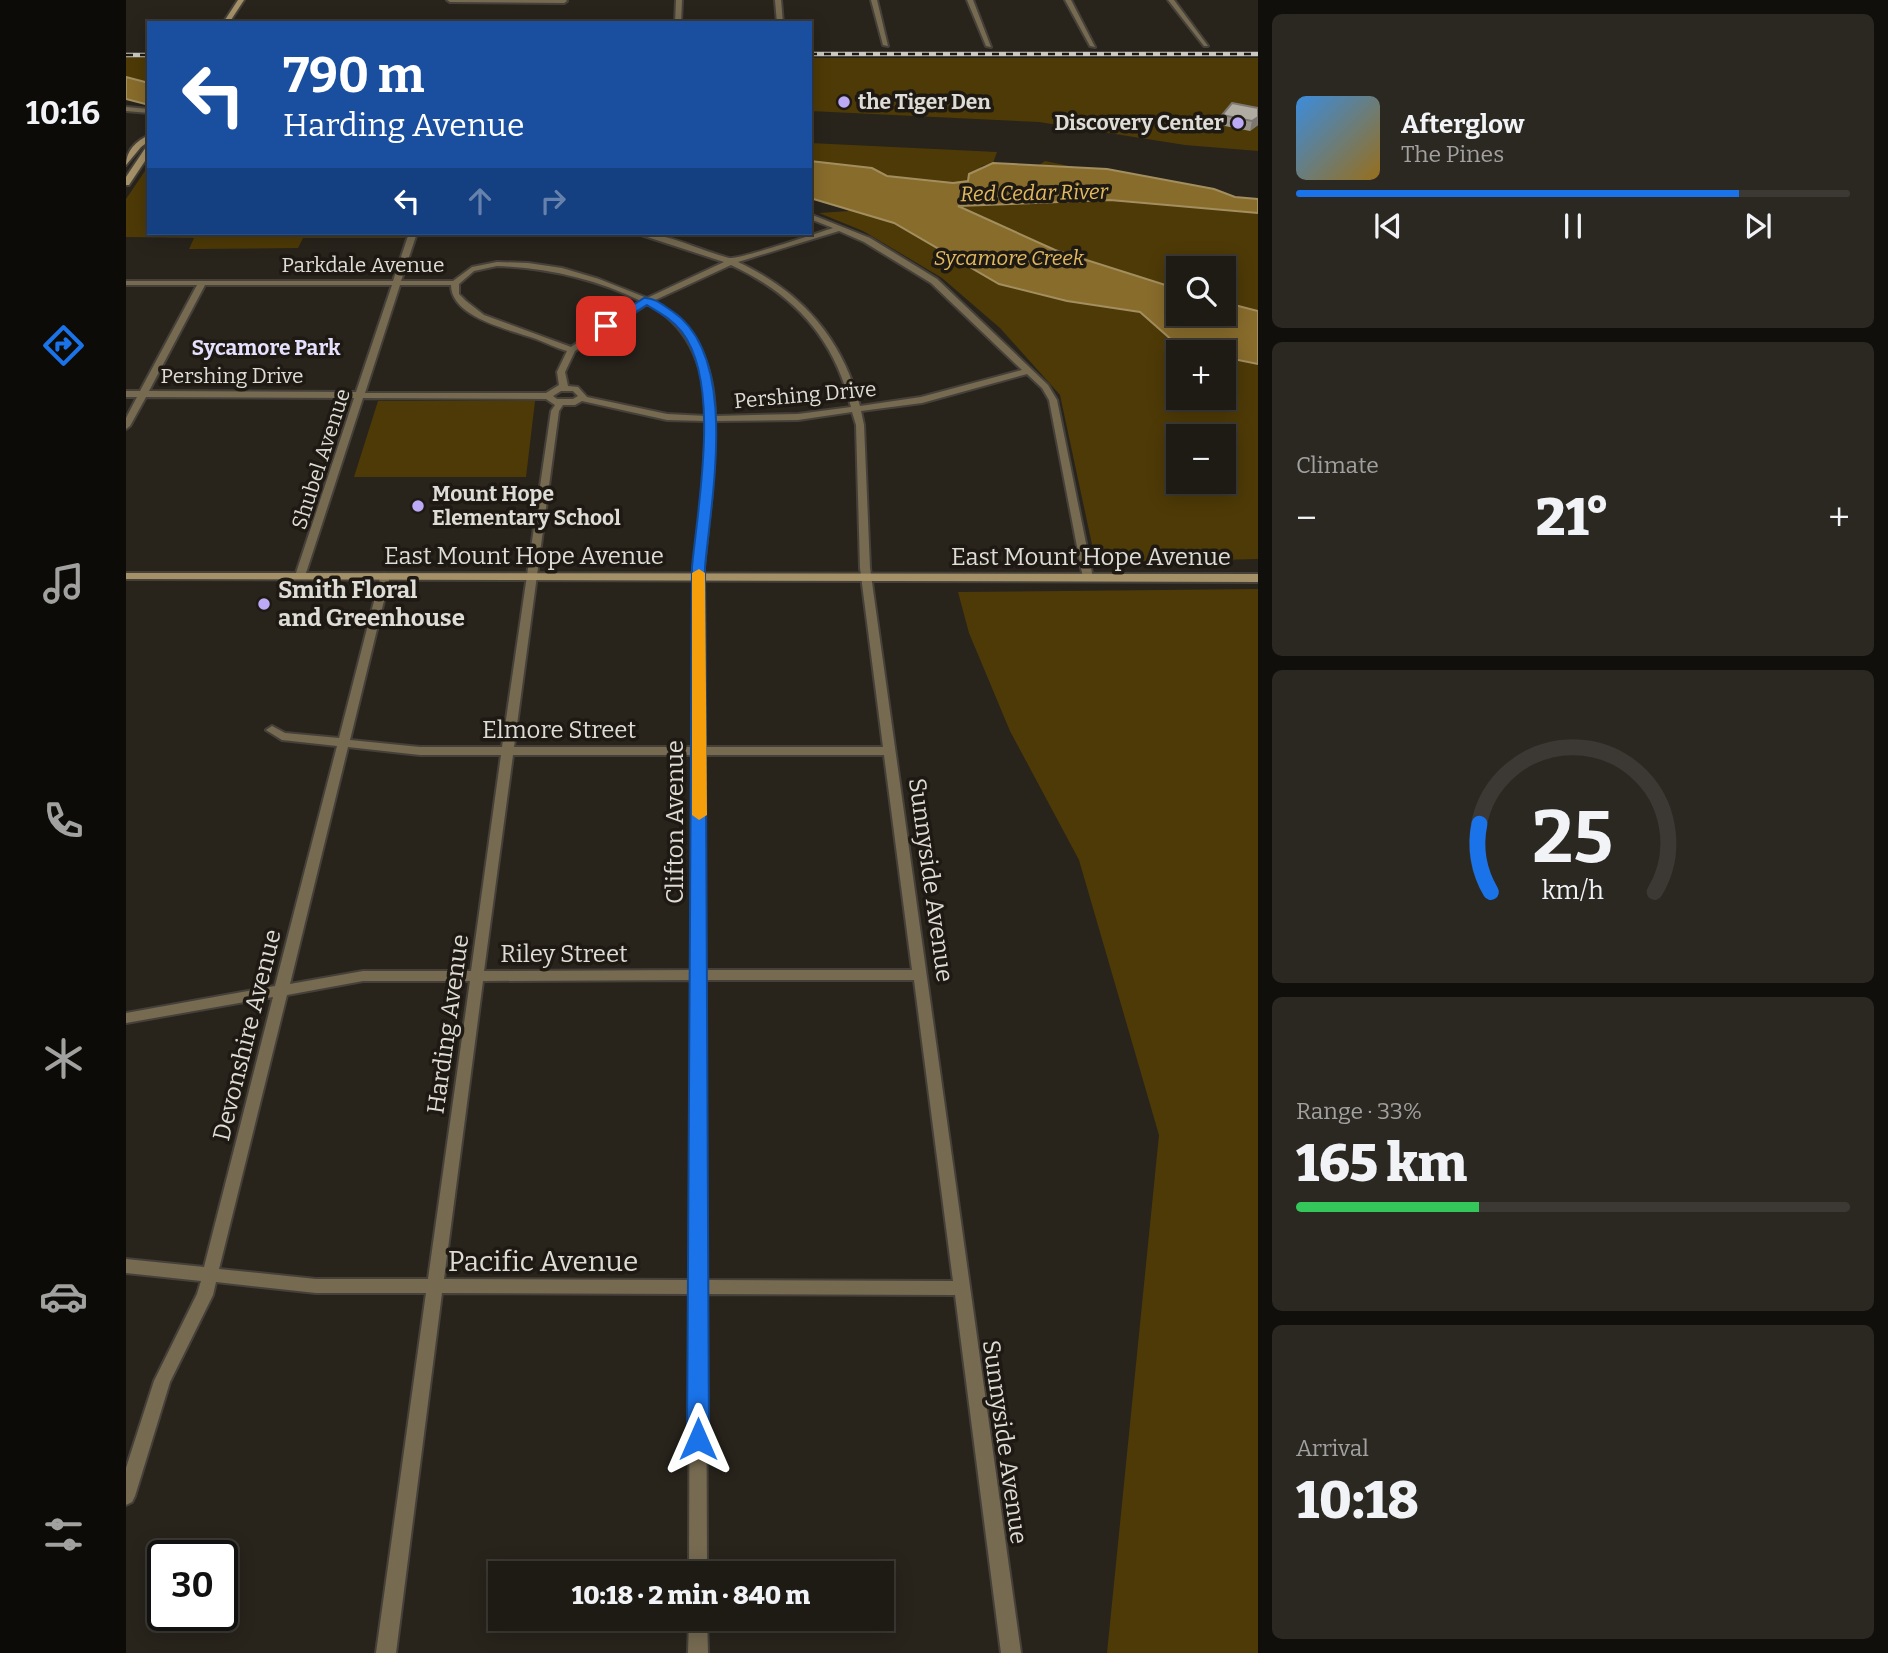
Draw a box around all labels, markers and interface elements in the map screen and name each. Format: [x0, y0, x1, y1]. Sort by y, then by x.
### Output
text: 790 m [283, 46, 425, 105]
icon: left [168, 49, 259, 140]
place label: the Tiger Den [858, 89, 991, 115]
text: 10:16 [26, 94, 100, 132]
marker: the Tiger Den [836, 94, 852, 110]
text: Harding Avenue [283, 106, 524, 144]
text: Afterglow [1401, 109, 1524, 140]
place label: Discovery Center [1054, 110, 1224, 136]
marker: Discovery Center [1230, 115, 1246, 131]
text: The Pines [1401, 140, 1504, 168]
water label: Red Cedar River [960, 179, 1110, 207]
icon: left [388, 182, 426, 220]
icon: ahead [461, 182, 499, 220]
icon: right [534, 182, 572, 220]
icon: previous [1369, 207, 1407, 245]
icon: pause [1554, 207, 1592, 245]
icon: next [1739, 207, 1777, 245]
water label: Sycamore Creek [934, 245, 1085, 271]
street label: Parkdale Avenue [282, 252, 444, 278]
map controls [1166, 256, 1236, 494]
button: search [1166, 256, 1236, 326]
pin [576, 296, 636, 356]
icon: arrive [587, 307, 625, 345]
icon: directions [39, 321, 88, 370]
district label: Sycamore Park [192, 335, 341, 361]
button: + [1166, 340, 1236, 410]
street label: Pershing Drive [160, 363, 304, 389]
street label: Pershing Drive [733, 376, 877, 414]
street label: Shubel Avenue [286, 385, 356, 533]
button: − [1166, 424, 1236, 494]
text: Climate [1296, 451, 1379, 479]
place label: Mount Hope Elementary School [432, 481, 621, 531]
text: 21° [1536, 486, 1609, 549]
text: − [1296, 495, 1317, 541]
text: + [1828, 495, 1850, 541]
marker: Mount Hope Elementary School [410, 498, 426, 514]
street label: East Mount Hope Avenue [384, 542, 664, 570]
street label: East Mount Hope Avenue [951, 543, 1231, 571]
icon: music [39, 559, 88, 608]
place label: Smith Floral and Greenhouse [278, 576, 465, 632]
marker: Smith Floral and Greenhouse [256, 596, 272, 612]
street label: Elmore Street [482, 716, 636, 744]
street label: Clifton Avenue [661, 740, 689, 904]
street label: Sunnyside Avenue [903, 776, 959, 984]
text: 25 [1533, 795, 1613, 882]
icon: phone [39, 796, 88, 845]
text: km/h [1542, 876, 1604, 906]
street label: Devonshire Avenue [207, 926, 287, 1144]
street label: Harding Avenue [422, 932, 474, 1116]
street label: Riley Street [500, 940, 628, 968]
icon: climate [39, 1034, 88, 1083]
text: Range · 33% [1296, 1097, 1422, 1125]
text: 165 km [1296, 1132, 1467, 1195]
street label: Pacific Avenue [448, 1245, 638, 1278]
icon: car [39, 1272, 88, 1321]
street label: Sunnyside Avenue [977, 1338, 1033, 1546]
position arrow [661, 1402, 735, 1476]
text: Arrival [1296, 1434, 1369, 1462]
text: 10:18 [1296, 1469, 1419, 1532]
icon: filters [39, 1510, 88, 1559]
speed limit sign: 30 [147, 1540, 238, 1631]
text: 10:18 · 2 min · 840 m [572, 1580, 810, 1611]

